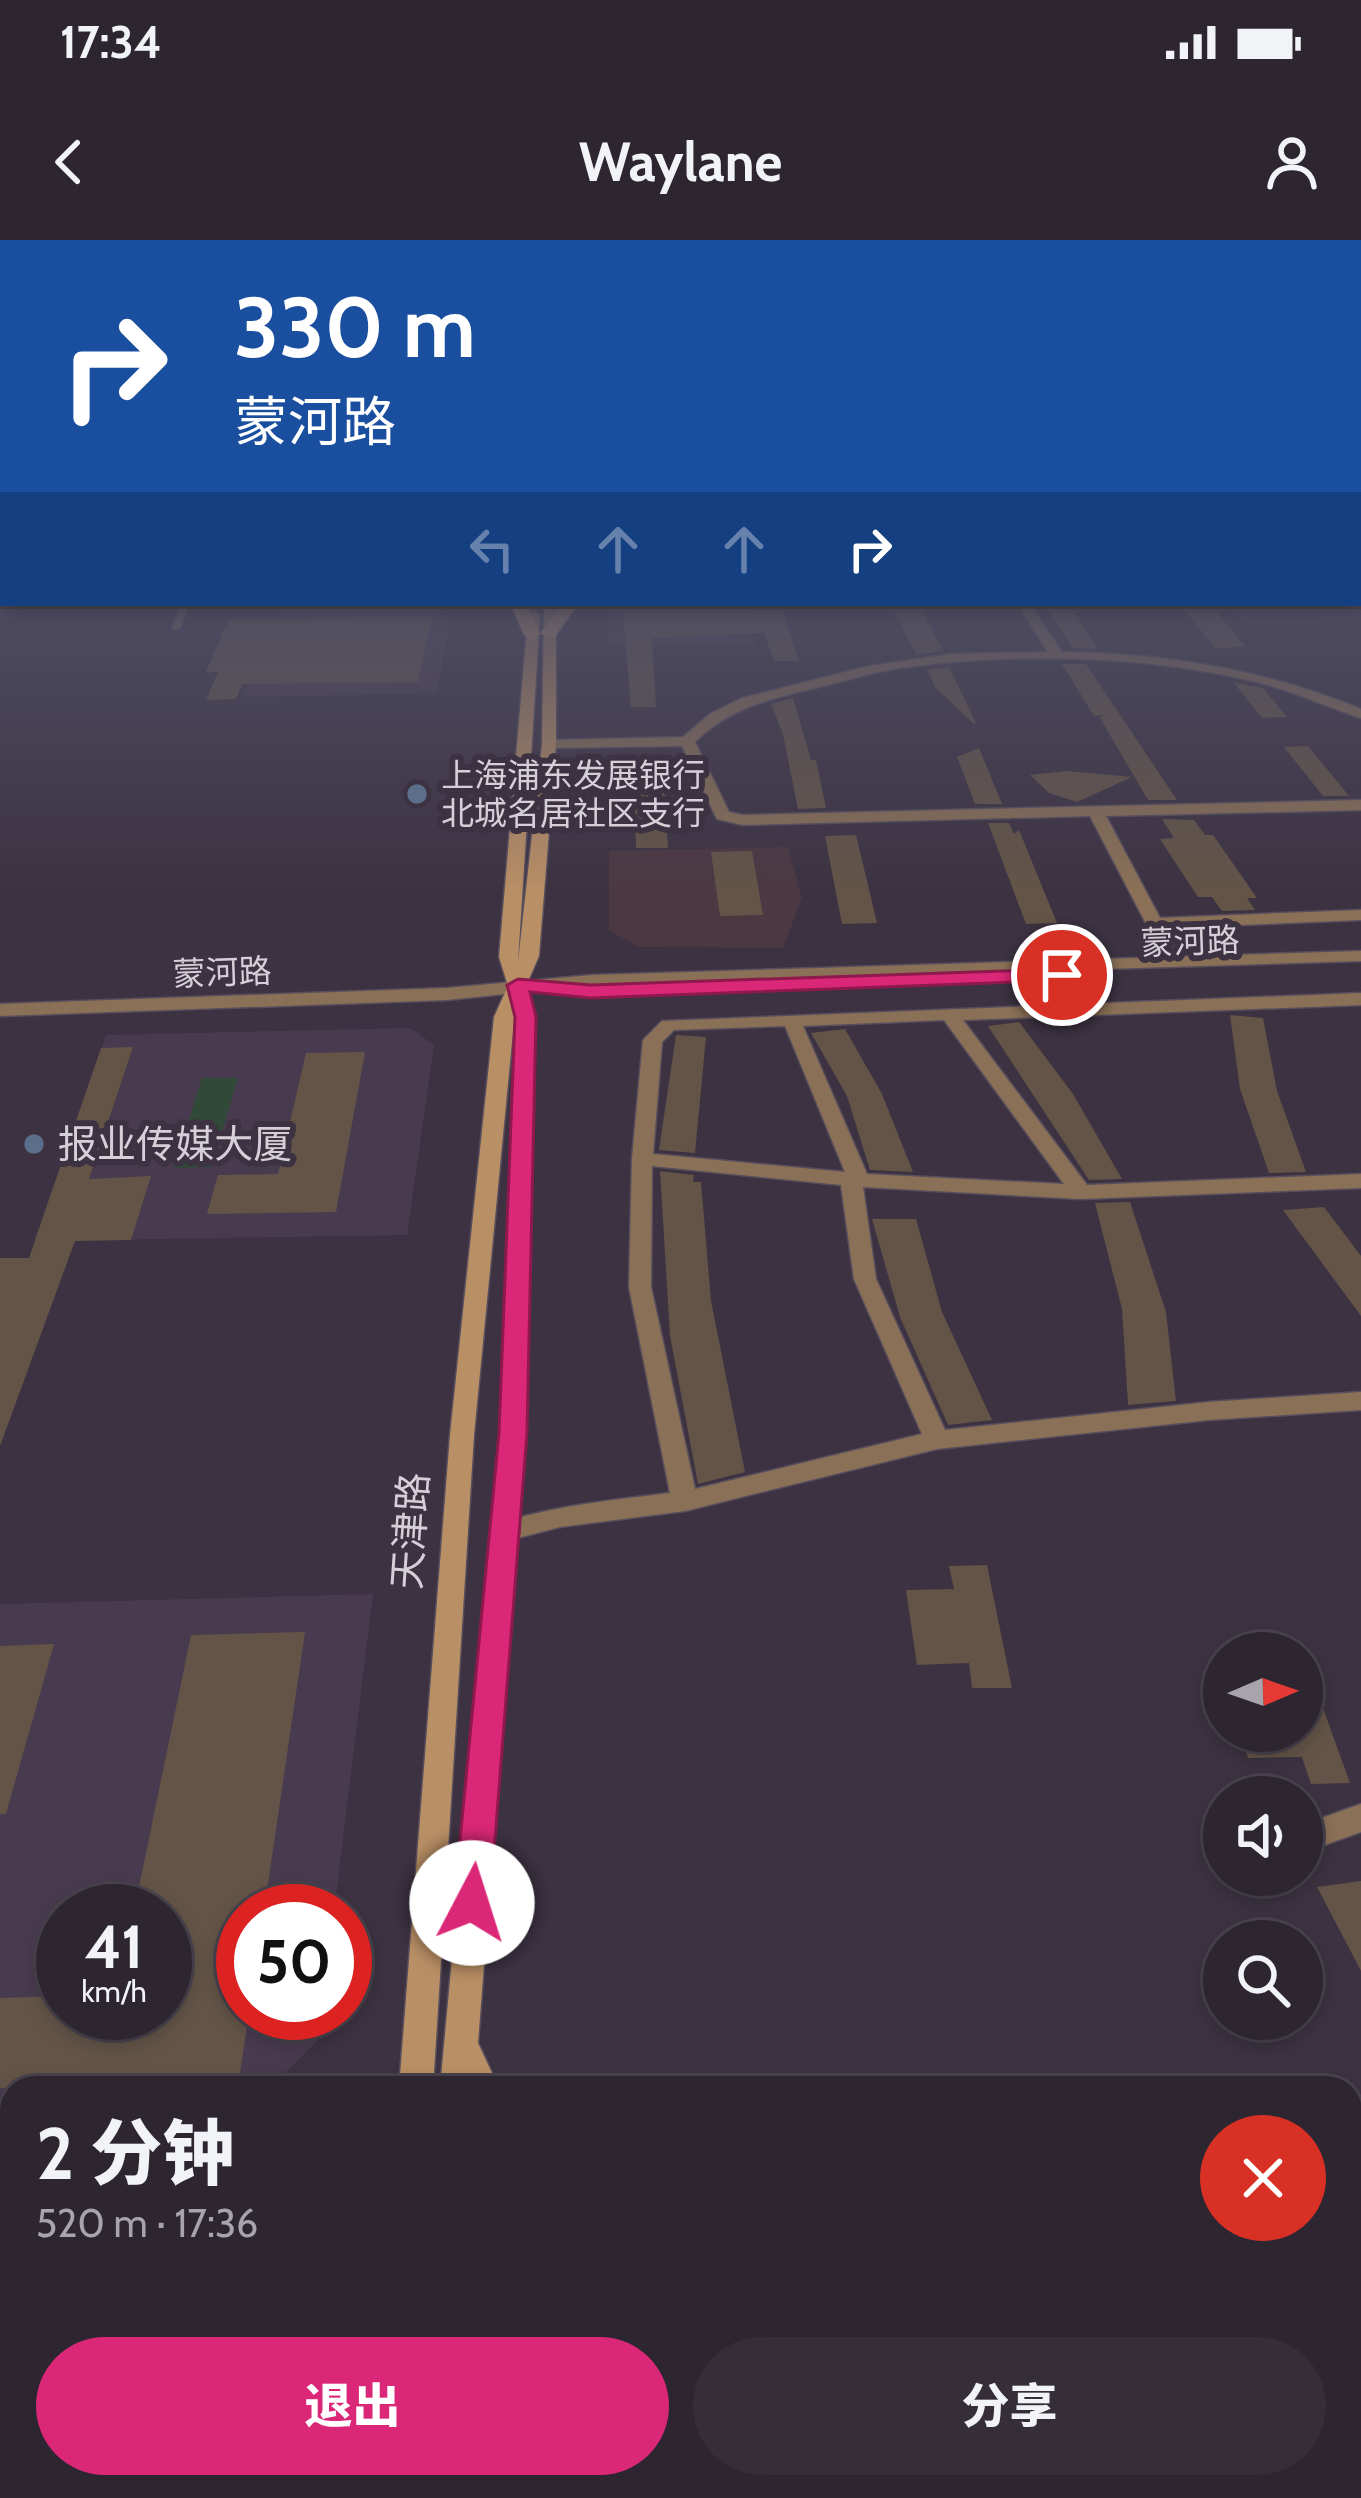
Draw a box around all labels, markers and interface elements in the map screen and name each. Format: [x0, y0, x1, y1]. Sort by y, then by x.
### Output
text: 17:34 [60, 15, 162, 69]
icon: back [36, 129, 102, 195]
text: Waylane [579, 129, 782, 195]
icon: person [1259, 129, 1325, 195]
text: 330 m [234, 276, 476, 378]
icon: right [36, 288, 192, 444]
text: 蒙河路 [234, 389, 396, 455]
icon: left [459, 516, 525, 582]
icon: ahead [585, 516, 651, 582]
icon: ahead [711, 516, 777, 582]
icon: right [837, 516, 903, 582]
place label: 上海浦东发展银行 北城名居社区支行 [441, 755, 705, 833]
marker: 上海浦东发展银行 北城名居社区支行 [404, 781, 430, 807]
street label: 蒙河路 [1140, 919, 1240, 963]
pin [1011, 924, 1113, 1026]
icon: arrive [1029, 942, 1095, 1008]
street label: 蒙河路 [172, 950, 272, 994]
place label: 报业传媒大厦 [58, 1120, 292, 1168]
marker: 报业传媒大厦 [21, 1131, 47, 1157]
street label: 天津路 [382, 1471, 438, 1591]
north arrow [1203, 1632, 1323, 1752]
map controls [1203, 1632, 1323, 2040]
button: sound [1203, 1776, 1323, 1896]
position arrow [409, 1840, 535, 1966]
speed limit sign: 50 [216, 1884, 372, 2040]
text: 41 [85, 1910, 143, 1983]
button: search [1203, 1920, 1323, 2040]
text: km/h [81, 1973, 147, 2010]
text: 2 分钟 [36, 2110, 234, 2197]
button: close [1200, 2115, 1326, 2241]
text: 520 m · 17:36 [36, 2199, 258, 2247]
button: 退出 [36, 2337, 669, 2475]
button: 分享 [693, 2337, 1326, 2475]

